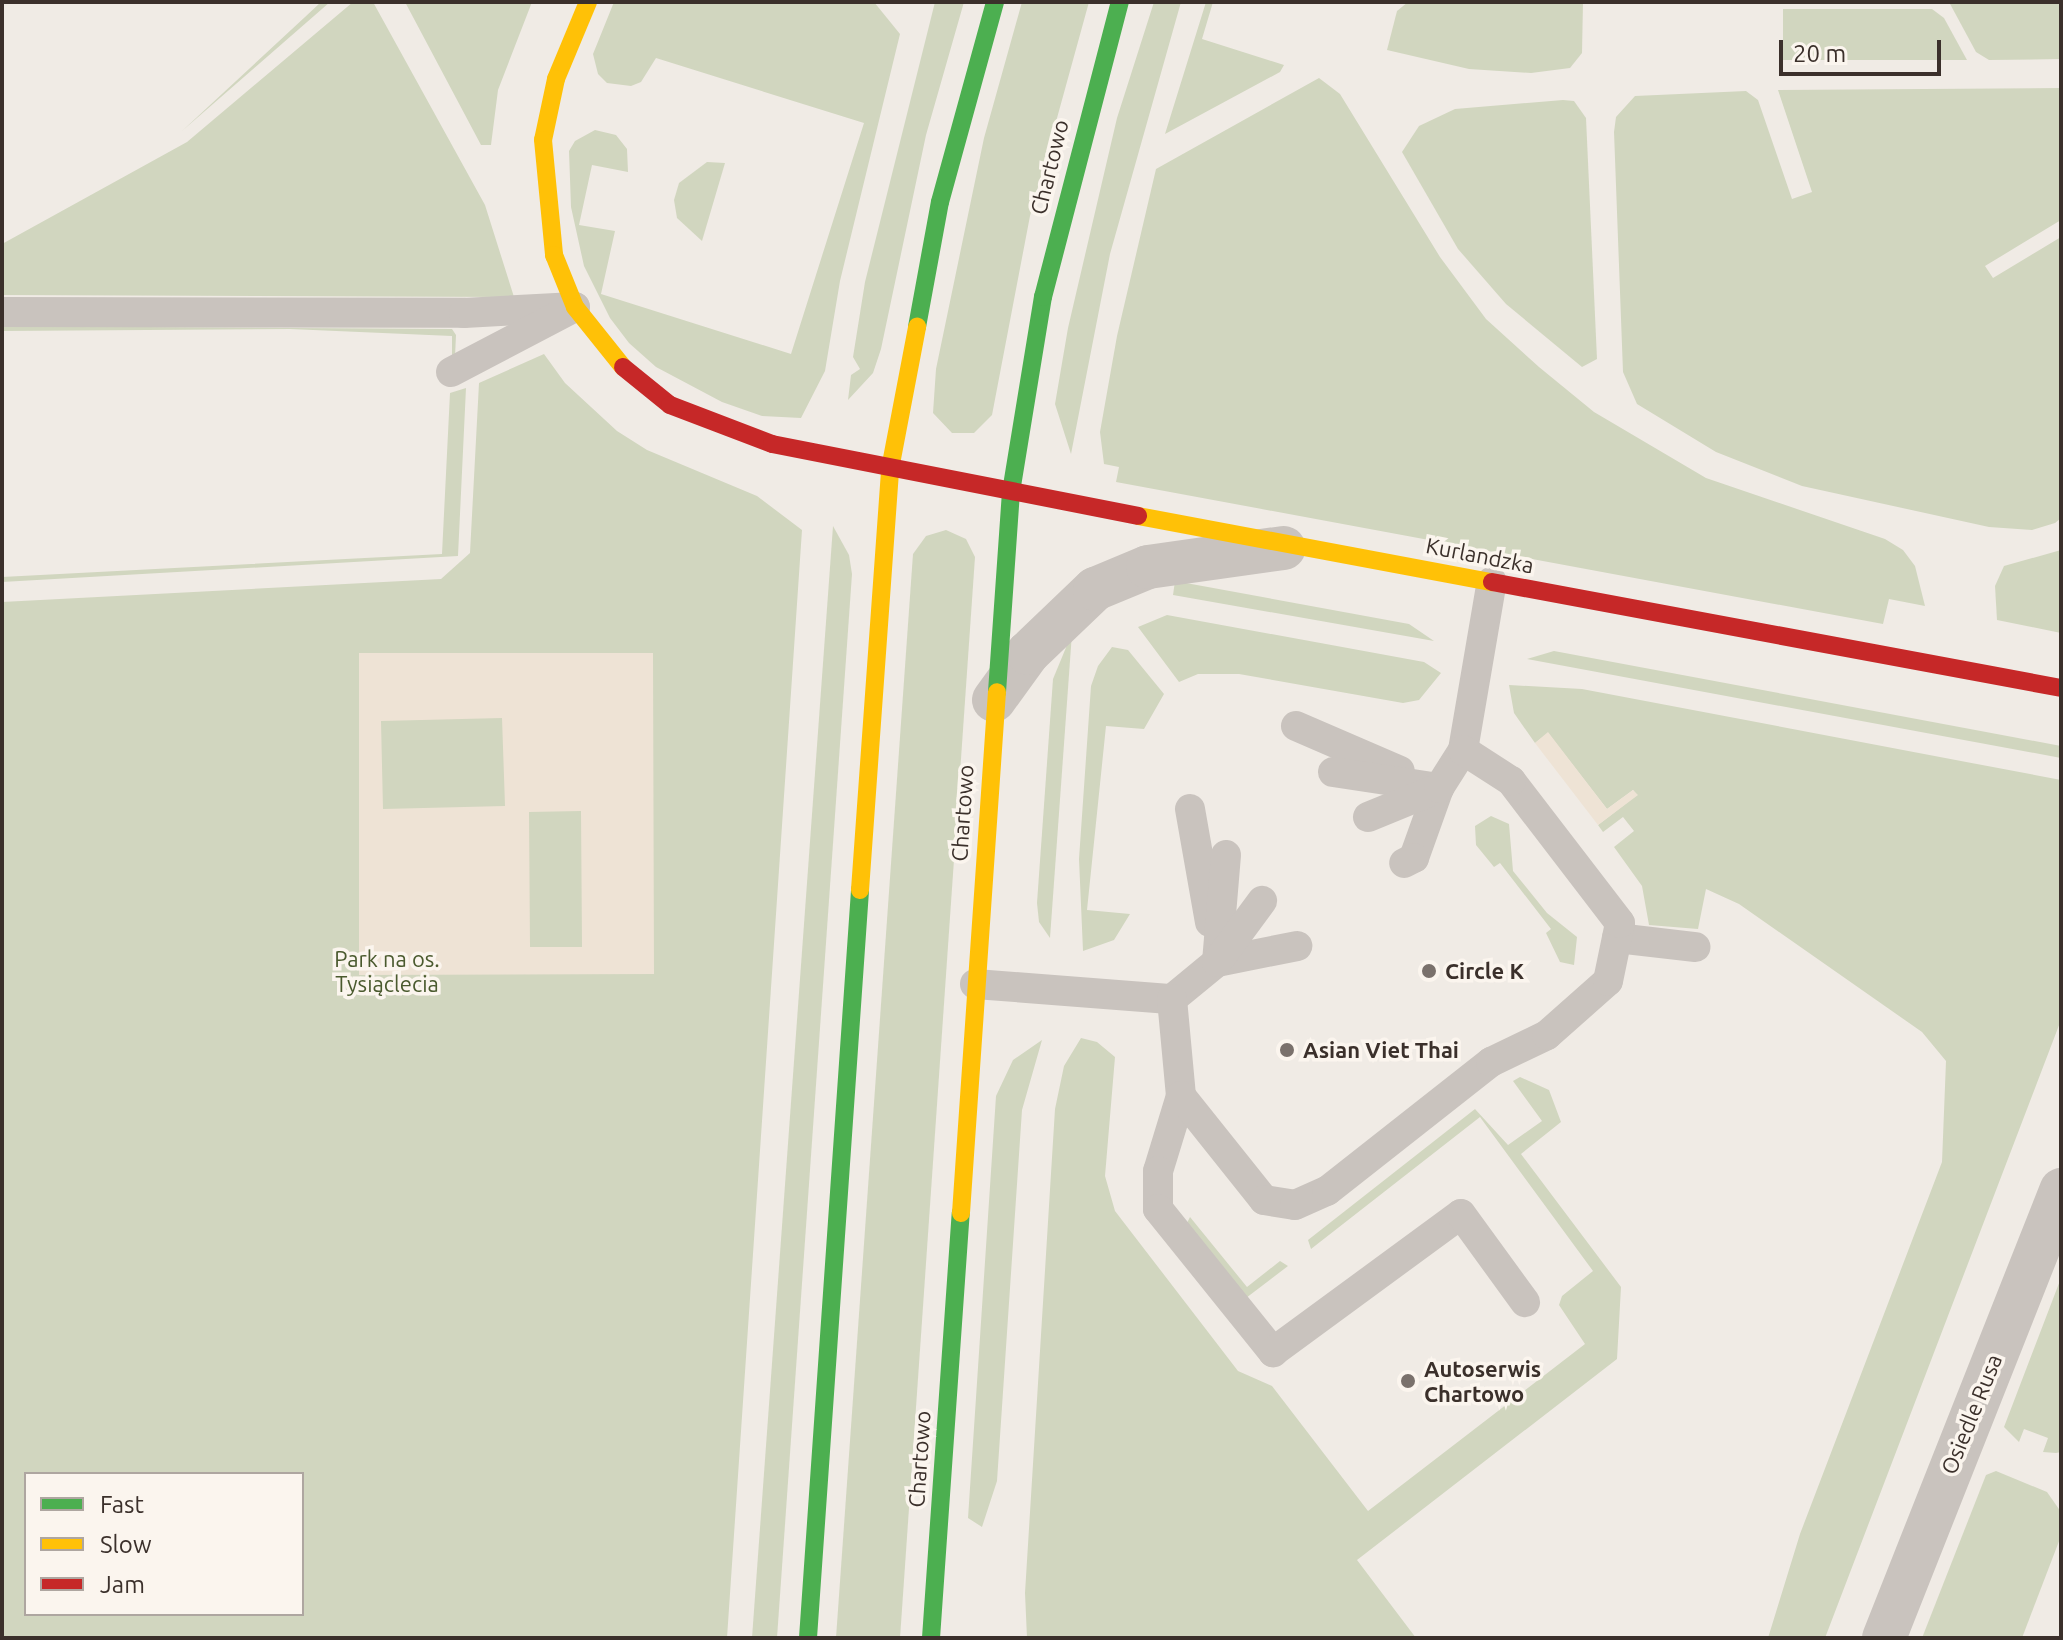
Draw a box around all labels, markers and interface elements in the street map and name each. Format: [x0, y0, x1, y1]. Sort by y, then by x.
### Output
scale bar [1783, 24, 1945, 74]
text: 20 m [1793, 40, 1846, 67]
street label: Chartowo [1024, 117, 1074, 217]
street label: Kurlandzka [1424, 532, 1536, 578]
street label: Chartowo [945, 764, 979, 862]
park label: Park na os. Tysiąclecia [334, 945, 440, 996]
place label: Circle K [1445, 958, 1524, 984]
marker: Circle K [1420, 962, 1438, 980]
place label: Asian Viet Thai [1303, 1037, 1459, 1063]
marker: Asian Viet Thai [1278, 1041, 1296, 1059]
street label: Osiedle Rusa [1935, 1350, 2007, 1478]
place label: Autoserwis Chartowo [1424, 1355, 1541, 1406]
marker: Autoserwis Chartowo [1399, 1372, 1417, 1390]
street label: Chartowo [902, 1410, 936, 1508]
legend [24, 1472, 304, 1616]
text: Fast [100, 1491, 144, 1518]
text: Slow [100, 1531, 152, 1558]
text: Jam [100, 1571, 145, 1598]

